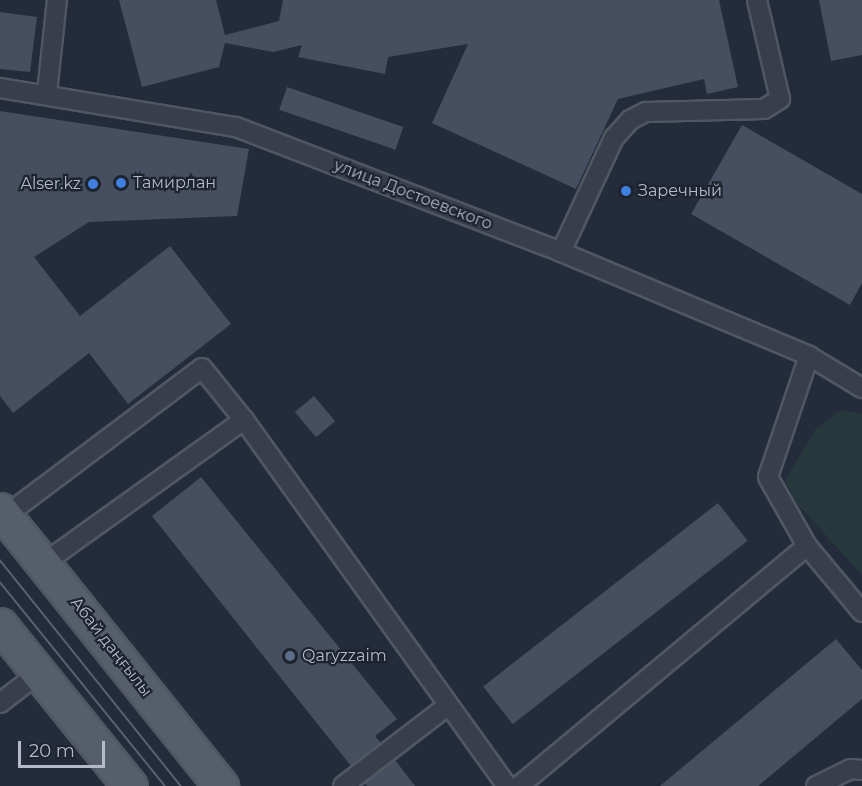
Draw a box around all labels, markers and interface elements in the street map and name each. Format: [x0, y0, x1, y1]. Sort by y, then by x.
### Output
street label: улица Достоевского [331, 156, 495, 234]
place label: Тамирлан [133, 173, 216, 193]
place label: Alser.kz [21, 174, 81, 194]
marker: Тамирлан [114, 176, 128, 190]
marker: Alser.kz [86, 177, 100, 191]
place label: Заречный [638, 181, 722, 201]
marker: Заречный [619, 184, 633, 198]
street label: Абай даңғылы [66, 593, 156, 701]
place label: Qaryzzaim [302, 646, 387, 666]
marker: Qaryzzaim [283, 649, 297, 663]
scale bar [21, 729, 108, 767]
text: 20 m [29, 740, 75, 762]

